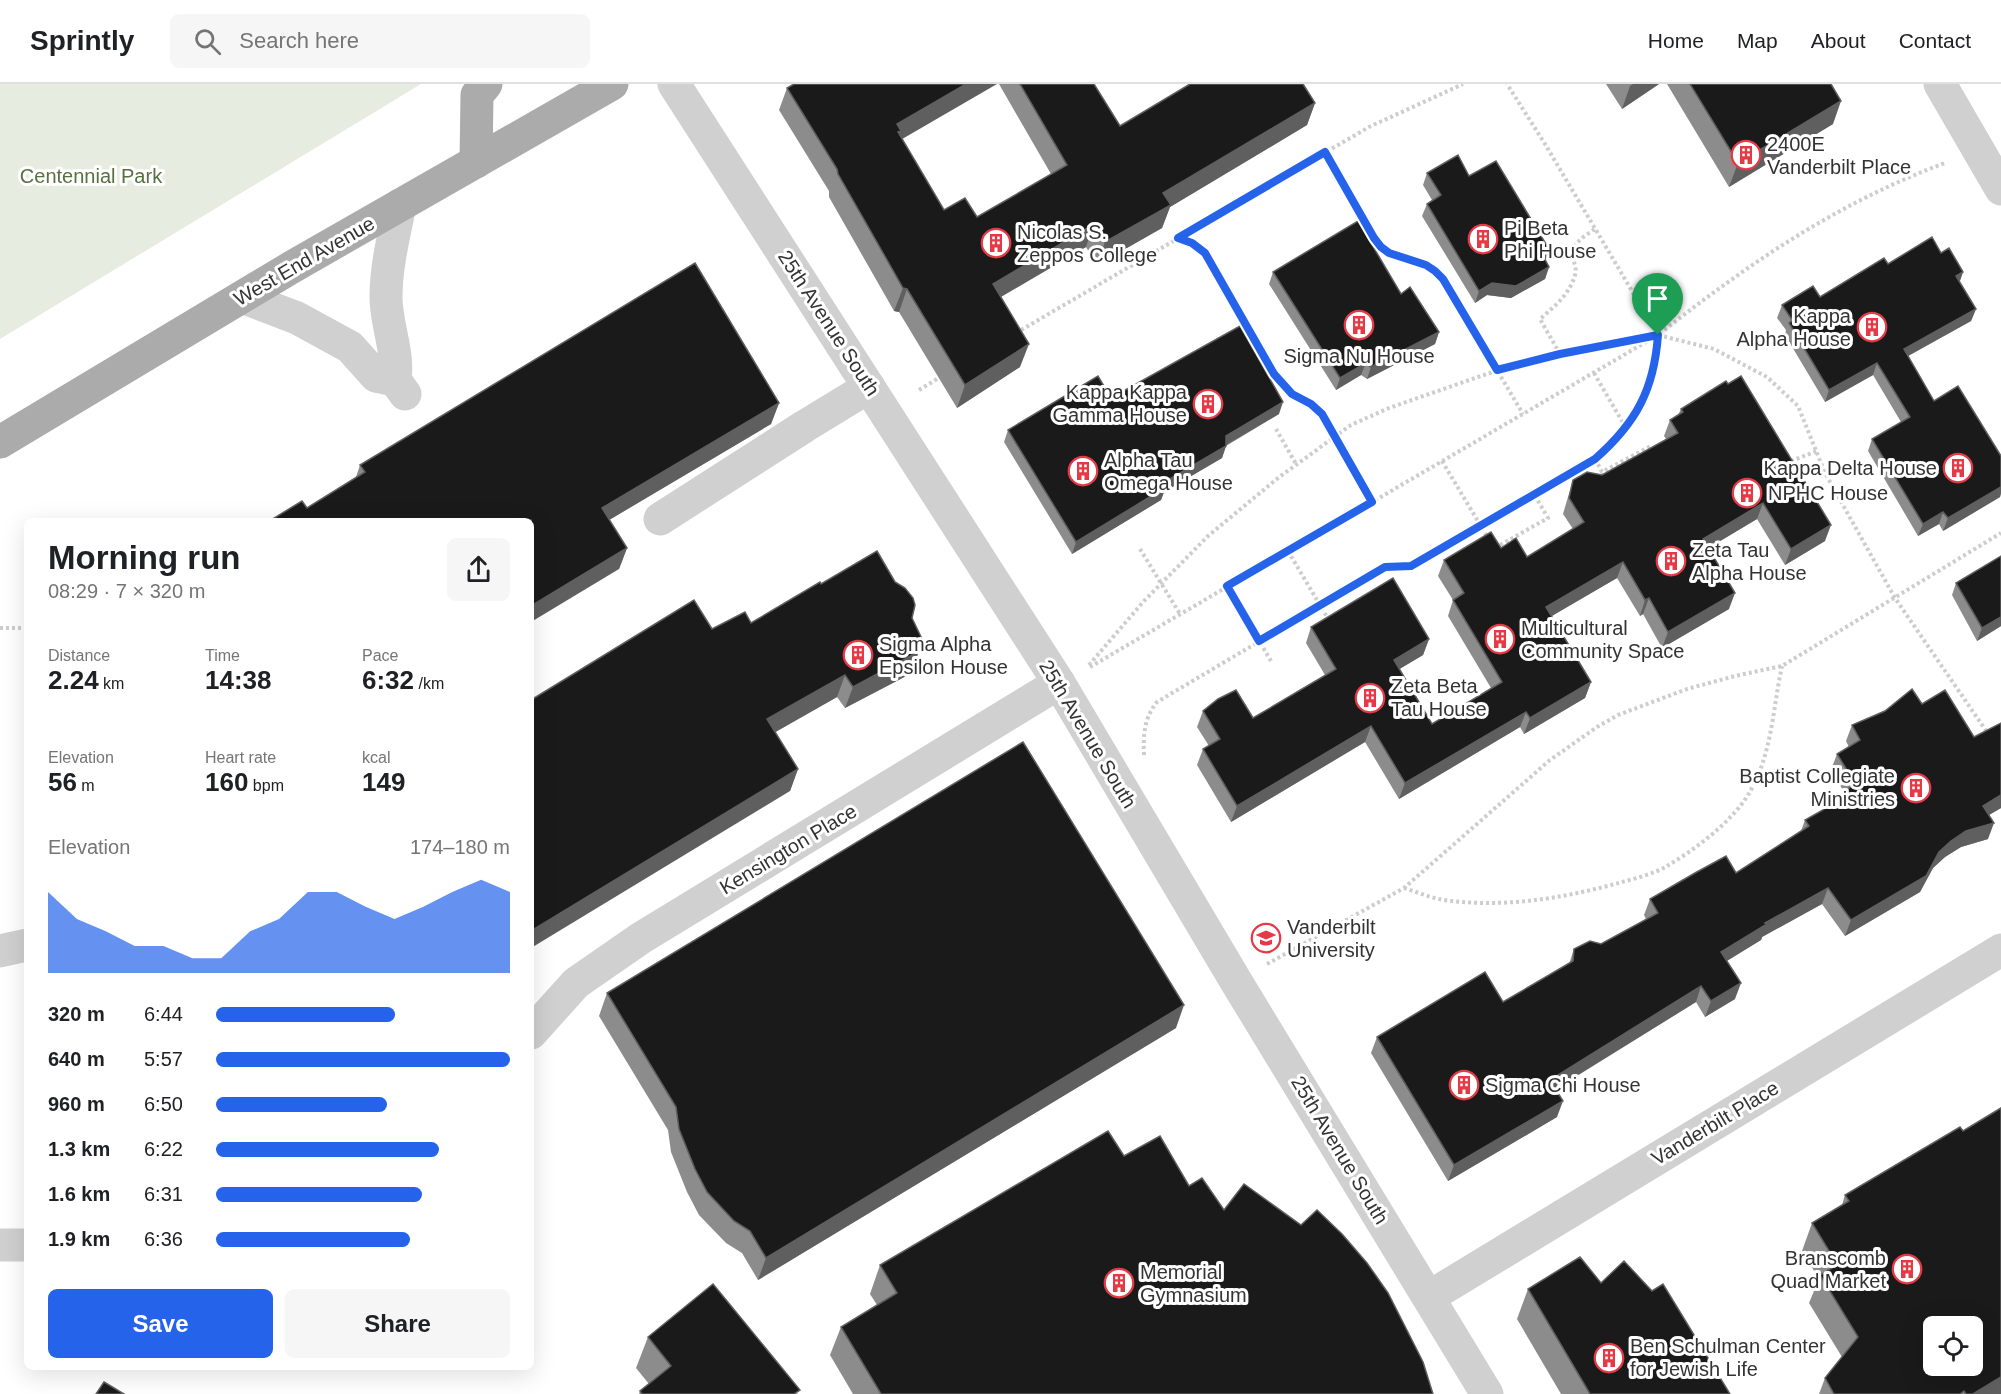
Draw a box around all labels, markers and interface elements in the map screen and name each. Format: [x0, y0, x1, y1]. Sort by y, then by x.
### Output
search box [170, 14, 590, 68]
text: Sprintly [30, 25, 134, 56]
icon: search [191, 25, 224, 58]
text: Search here [239, 28, 359, 53]
text: Home [1648, 29, 1704, 52]
text: Map [1737, 29, 1778, 52]
text: About [1811, 29, 1866, 52]
text: Contact [1899, 29, 1971, 52]
place label: 2400E Vanderbilt Place [1767, 133, 1911, 178]
building icon: 2400E Vanderbilt Place [1730, 139, 1762, 171]
park label: Centennial Park [20, 165, 163, 187]
street label: West End Avenue [230, 212, 378, 310]
place label: Pi Beta Phi House [1504, 217, 1596, 262]
place label: Nicolas S. Zeppos College [1017, 221, 1157, 266]
building icon: Pi Beta Phi House [1467, 223, 1499, 255]
building icon: Nicolas S. Zeppos College [980, 227, 1012, 259]
street label: 25th Avenue South [774, 246, 884, 400]
pin [1632, 273, 1683, 335]
icon: arrive [1641, 282, 1674, 315]
place label: Kappa Alpha House [1736, 305, 1852, 350]
building icon: Sigma Nu House [1343, 309, 1375, 341]
building icon: Kappa Alpha House [1856, 311, 1888, 343]
place label: Sigma Nu House [1283, 345, 1435, 367]
place label: Kappa Kappa Gamma House [1053, 381, 1188, 426]
building icon: Kappa Kappa Gamma House [1192, 388, 1224, 420]
place label: Alpha Tau Omega House [1104, 449, 1233, 494]
building icon: Kappa Delta House [1942, 452, 1974, 484]
building icon: Alpha Tau Omega House [1067, 455, 1099, 487]
place label: Kappa Delta House [1764, 457, 1937, 479]
building icon: NPHC House [1731, 477, 1763, 509]
place label: NPHC House [1768, 482, 1888, 504]
button: share [447, 538, 510, 601]
text: Morning run [48, 539, 240, 576]
place label: Zeta Tau Alpha House [1692, 539, 1807, 584]
building icon: Zeta Tau Alpha House [1655, 545, 1687, 577]
text: 08:29 · 7 × 320 m [48, 580, 205, 602]
place label: Multicultural Community Space [1521, 617, 1684, 662]
building icon: Multicultural Community Space [1484, 623, 1516, 655]
place label: Sigma Alpha Epsilon House [879, 633, 1008, 678]
building icon: Sigma Alpha Epsilon House [842, 639, 874, 671]
text: Distance [48, 647, 110, 664]
text: Time [205, 647, 240, 664]
text: Pace [362, 647, 398, 664]
street label: 25th Avenue South [1035, 656, 1141, 812]
text: 2.24 [48, 665, 99, 695]
text: 14:38 [205, 665, 272, 695]
text: 6:32 [362, 665, 414, 695]
text: km [99, 675, 124, 692]
text: /km [414, 675, 444, 692]
place label: Zeta Beta Tau House [1391, 675, 1487, 720]
building icon: Zeta Beta Tau House [1354, 682, 1386, 714]
text: Elevation [48, 749, 114, 766]
text: Heart rate [205, 749, 276, 766]
text: kcal [362, 749, 390, 766]
place label: Baptist Collegiate Ministries [1739, 765, 1895, 810]
text: 56 [48, 767, 77, 797]
text: 160 [205, 767, 248, 797]
text: 149 [362, 767, 405, 797]
building icon: Baptist Collegiate Ministries [1900, 772, 1932, 804]
text: m [77, 777, 95, 794]
text: bpm [248, 777, 284, 794]
street label: Kensington Place [716, 799, 860, 899]
text: Elevation [48, 836, 130, 858]
text: 174–180 m [410, 836, 510, 858]
place label: Vanderbilt University [1287, 916, 1376, 961]
school or university icon: Vanderbilt University [1250, 922, 1282, 954]
text: 320 m [48, 1003, 105, 1025]
text: 6:44 [144, 1003, 183, 1025]
text: 640 m [48, 1048, 105, 1070]
text: 5:57 [144, 1048, 183, 1070]
building icon: Sigma Chi House [1448, 1069, 1480, 1101]
street label: 25th Avenue South [1287, 1072, 1393, 1228]
place label: Sigma Chi House [1485, 1074, 1641, 1096]
street label: Vanderbilt Place [1648, 1076, 1782, 1170]
text: 960 m [48, 1093, 105, 1115]
text: 6:50 [144, 1093, 183, 1115]
text: 1.3 km [48, 1138, 110, 1160]
text: 6:22 [144, 1138, 183, 1160]
text: 1.6 km [48, 1183, 110, 1205]
text: 6:31 [144, 1183, 183, 1205]
text: 1.9 km [48, 1228, 110, 1250]
text: 6:36 [144, 1228, 183, 1250]
place label: Branscomb Quad Market [1770, 1247, 1886, 1292]
building icon: Branscomb Quad Market [1891, 1253, 1923, 1285]
place label: Memorial Gymnasium [1140, 1261, 1247, 1306]
building icon: Memorial Gymnasium [1103, 1267, 1135, 1299]
button: Save [48, 1289, 273, 1358]
button: Share [285, 1289, 510, 1358]
map controls [1923, 1316, 1983, 1376]
button: locate [1923, 1316, 1983, 1376]
place label: Ben Schulman Center for Jewish Life [1630, 1335, 1826, 1380]
building icon: Ben Schulman Center for Jewish Life [1593, 1342, 1625, 1374]

